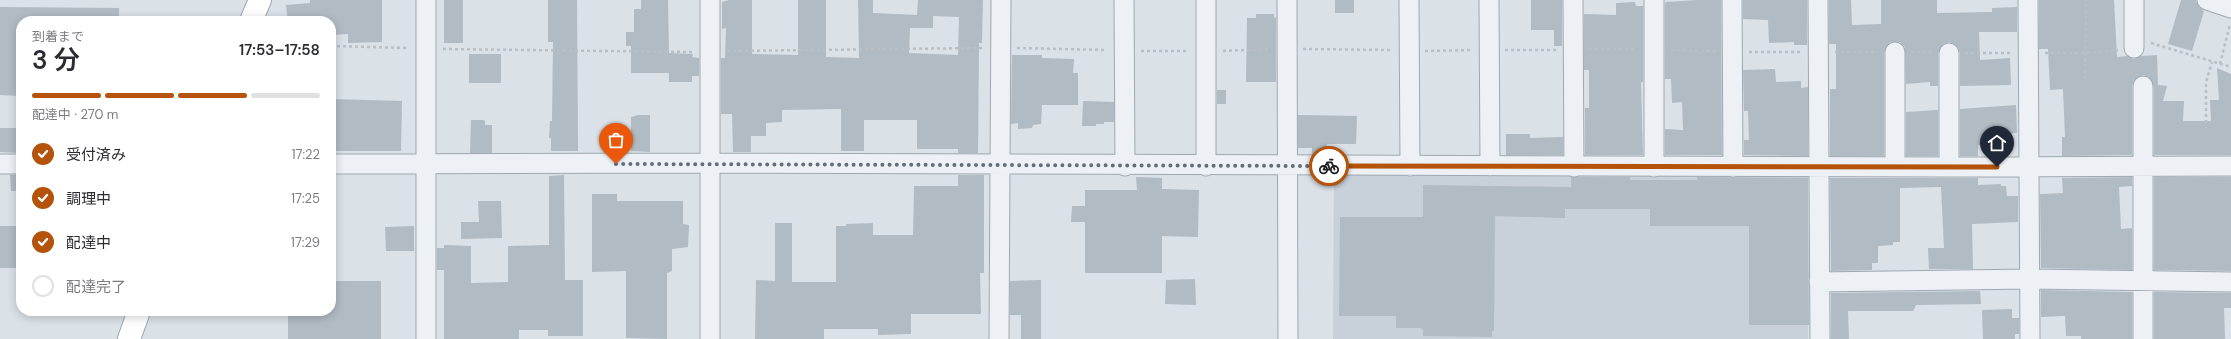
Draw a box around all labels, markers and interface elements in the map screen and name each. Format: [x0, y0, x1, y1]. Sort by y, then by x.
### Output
text: 到着まで [32, 28, 84, 45]
text: 17:53–17:58 [239, 40, 320, 60]
text: 3 分 [32, 43, 80, 77]
text: 配達中 · 270 m [32, 106, 118, 123]
pin [599, 123, 633, 164]
pin [1980, 126, 2014, 167]
icon: bag [605, 129, 627, 151]
icon: home [1986, 132, 2008, 154]
icon: check [32, 143, 54, 165]
text: 受付済み [66, 145, 126, 165]
text: 17:22 [291, 146, 320, 163]
courier [1309, 146, 1349, 186]
icon: bike [1318, 155, 1340, 177]
icon: check [32, 187, 54, 209]
text: 調理中 [66, 189, 111, 209]
text: 17:25 [291, 190, 320, 207]
icon: check [32, 231, 54, 253]
text: 配達中 [66, 233, 111, 253]
text: 17:29 [291, 234, 320, 251]
text: 配達完了 [66, 277, 126, 297]

